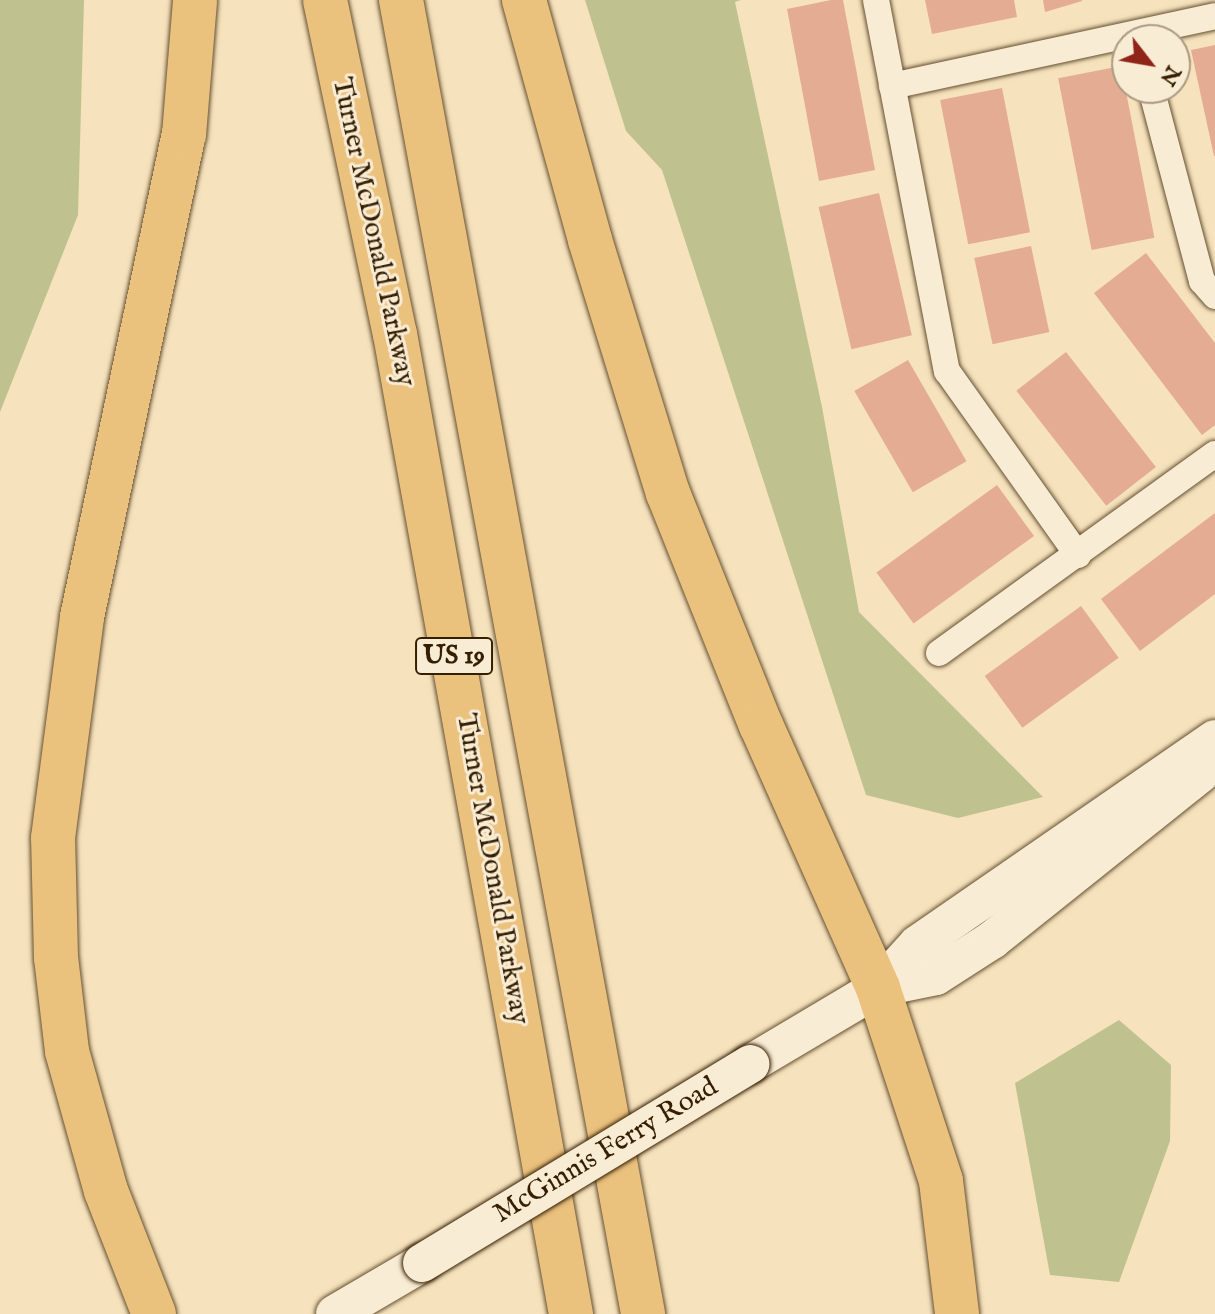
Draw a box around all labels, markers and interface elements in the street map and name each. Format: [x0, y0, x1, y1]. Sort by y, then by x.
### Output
north arrow [1111, 24, 1191, 104]
text: N [1153, 60, 1187, 91]
street label: Turner McDonald Parkway [324, 74, 422, 390]
road number: US 19 [414, 634, 494, 678]
street label: Turner McDonald Parkway [448, 711, 536, 1027]
street label: McGinnis Ferry Road [488, 1071, 724, 1231]

